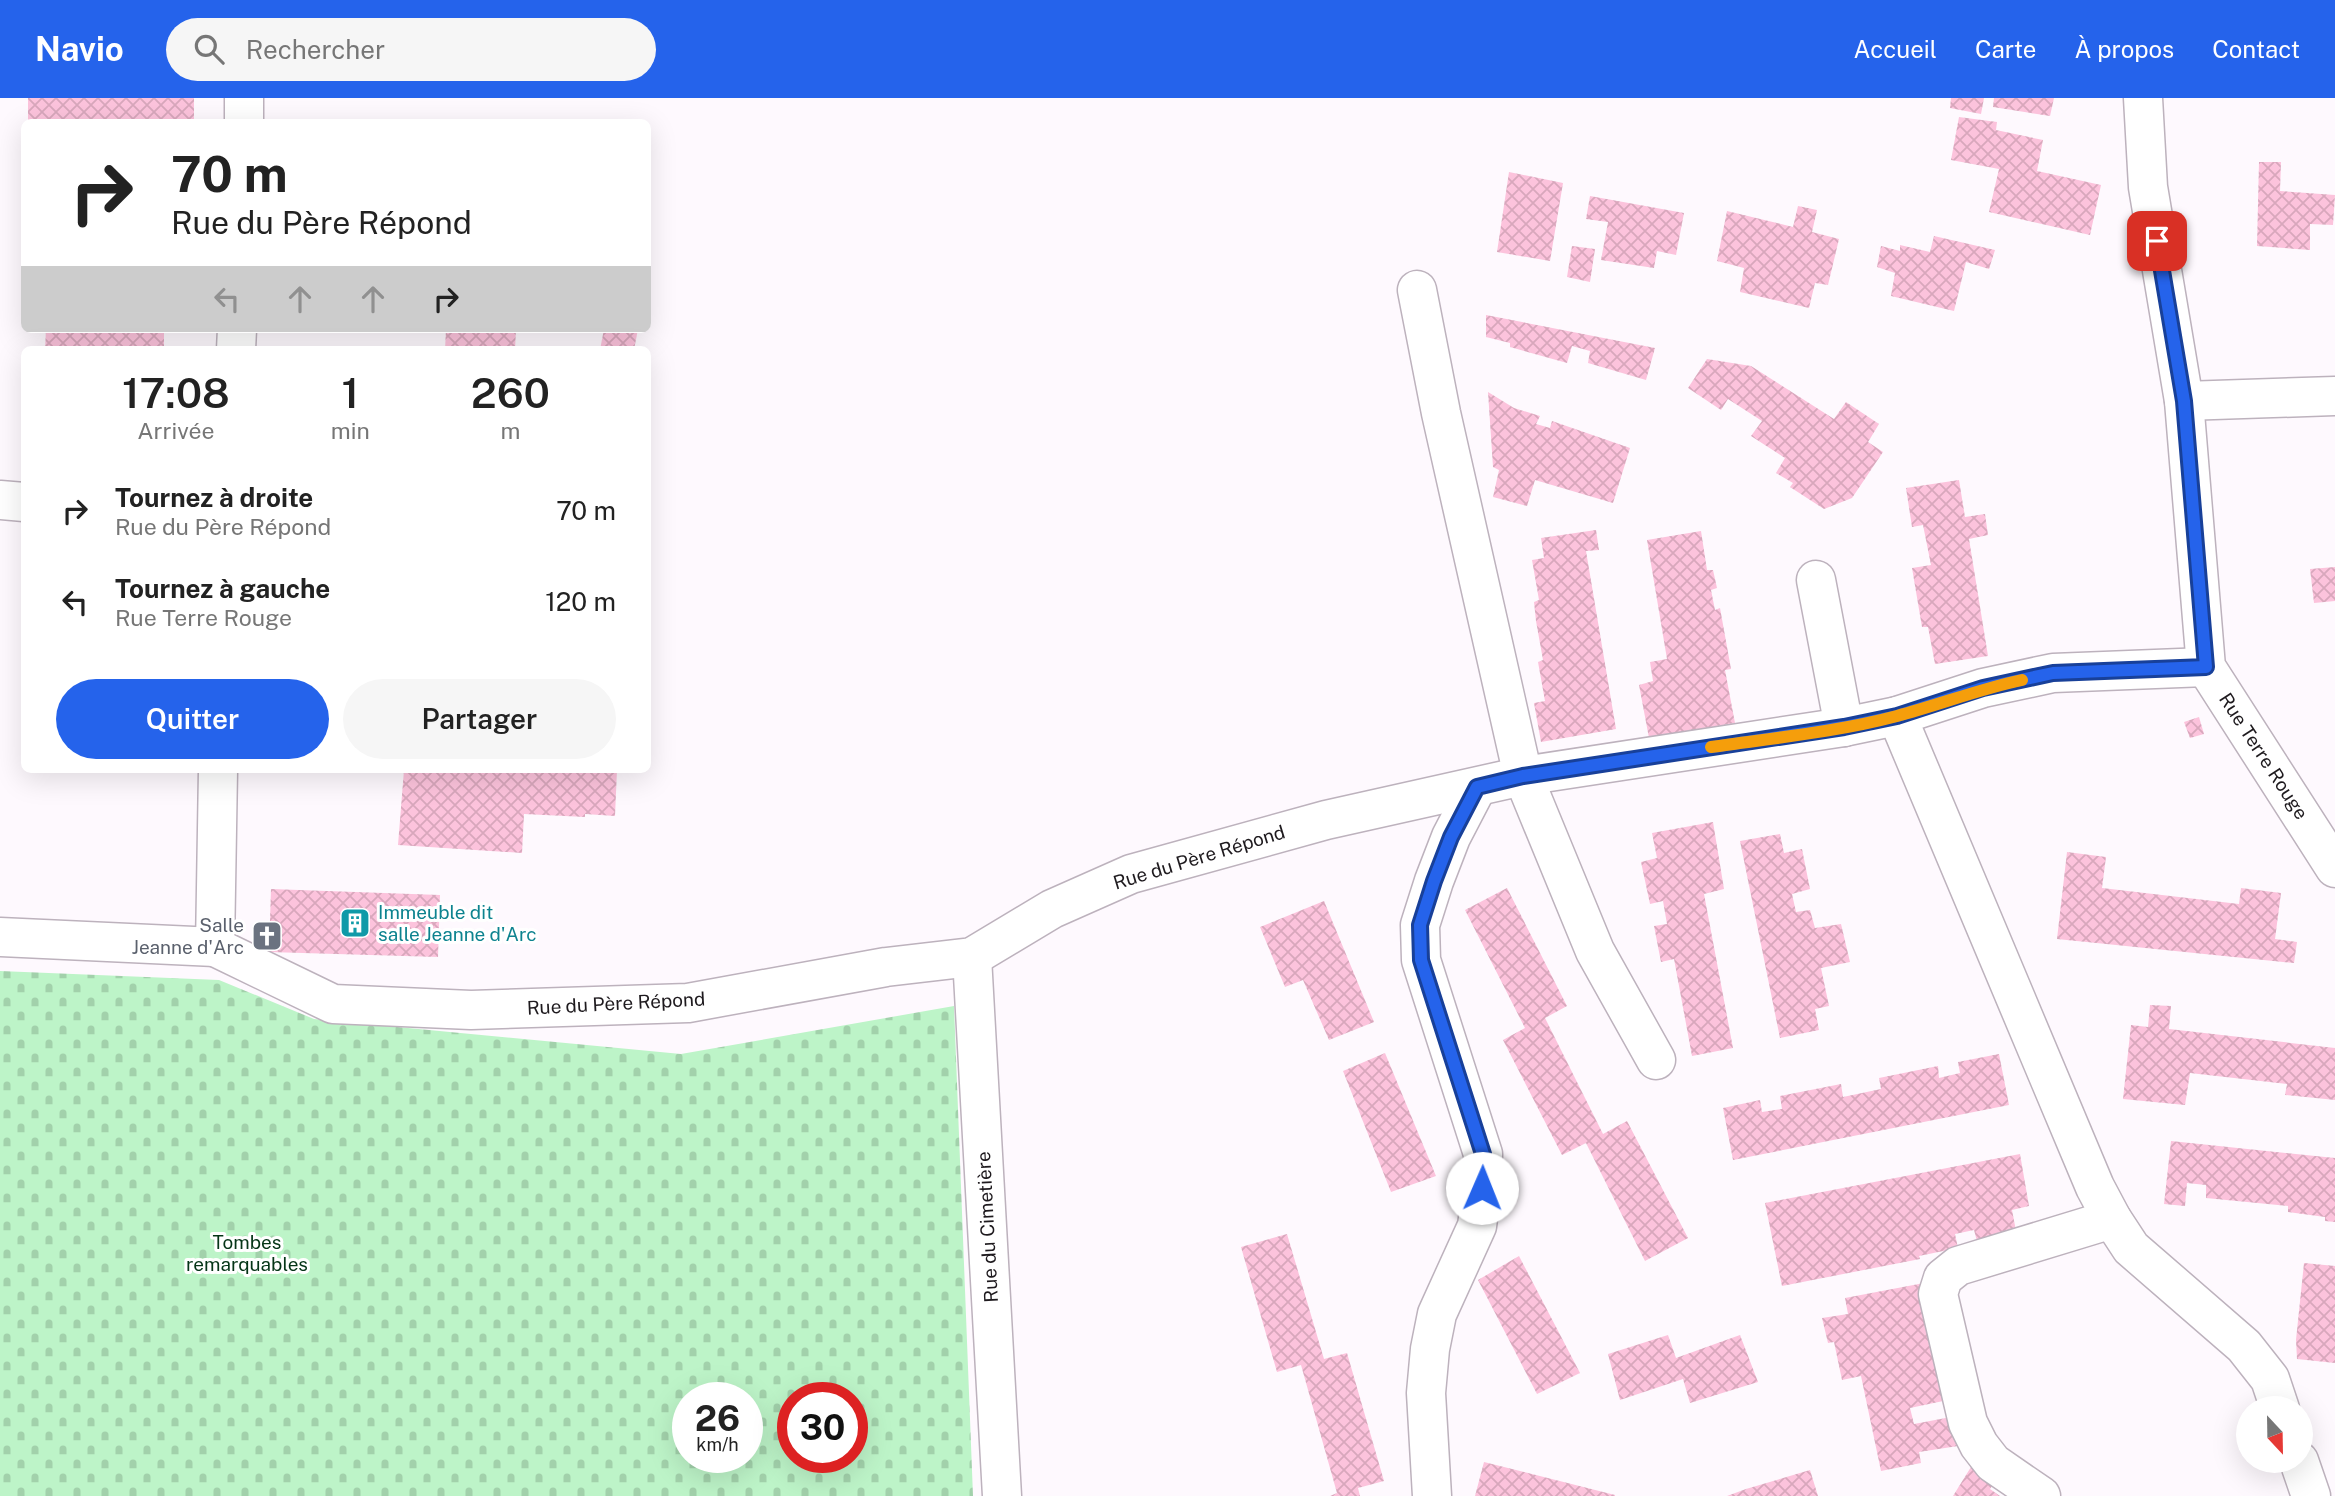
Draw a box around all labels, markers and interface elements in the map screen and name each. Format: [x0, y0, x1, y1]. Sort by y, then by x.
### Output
search box [166, 18, 656, 81]
text: Navio [35, 30, 124, 68]
icon: search [190, 30, 228, 68]
text: Rechercher [246, 34, 385, 65]
text: Accueil [1854, 35, 1937, 63]
text: Carte [1975, 35, 2036, 63]
text: À propos [2074, 35, 2174, 63]
text: Contact [2212, 35, 2300, 63]
text: 70 m [171, 145, 288, 203]
icon: right [56, 147, 147, 238]
text: Rue du Père Répond [171, 204, 472, 241]
pin [2127, 211, 2187, 271]
icon: arrive [2138, 222, 2176, 260]
icon: left [208, 280, 246, 318]
icon: ahead [281, 280, 319, 318]
icon: ahead [354, 280, 392, 318]
icon: right [427, 280, 465, 318]
text: 17:08 [122, 368, 230, 417]
text: 1 [342, 368, 359, 417]
text: 260 [471, 368, 550, 417]
text: Arrivée [137, 417, 215, 444]
text: min [331, 417, 370, 444]
text: m [500, 417, 520, 444]
text: Tournez à droite [115, 482, 313, 513]
icon: right [56, 492, 94, 530]
text: 70 m [556, 495, 616, 526]
text: Rue du Père Répond [115, 513, 331, 540]
text: Tournez à gauche [115, 573, 330, 604]
icon: left [56, 583, 94, 621]
text: 120 m [545, 586, 616, 617]
text: Rue Terre Rouge [115, 604, 292, 631]
button: Quitter [56, 679, 329, 759]
button: Partager [343, 679, 616, 759]
street label: Rue Terre Rouge [2215, 689, 2313, 823]
street label: Rue du Père Répond [1110, 820, 1288, 894]
place label: Immeuble dit salle Jeanne d'Arc [378, 901, 537, 945]
building icon: Immeuble dit salle Jeanne d'Arc [338, 906, 372, 940]
place label: Salle Jeanne d'Arc [132, 914, 244, 958]
church icon: Salle Jeanne d'Arc [250, 919, 284, 953]
street label: Rue du Père Répond [526, 987, 706, 1019]
street label: Rue du Cimetière [972, 1151, 1002, 1303]
position arrow [1445, 1151, 1519, 1225]
park label: Tombes remarquables [186, 1231, 308, 1275]
speed limit sign: 30 [777, 1382, 868, 1473]
north arrow [2236, 1396, 2314, 1474]
map controls [2236, 1396, 2313, 1473]
text: 26 [695, 1398, 740, 1439]
text: km/h [696, 1434, 739, 1455]

